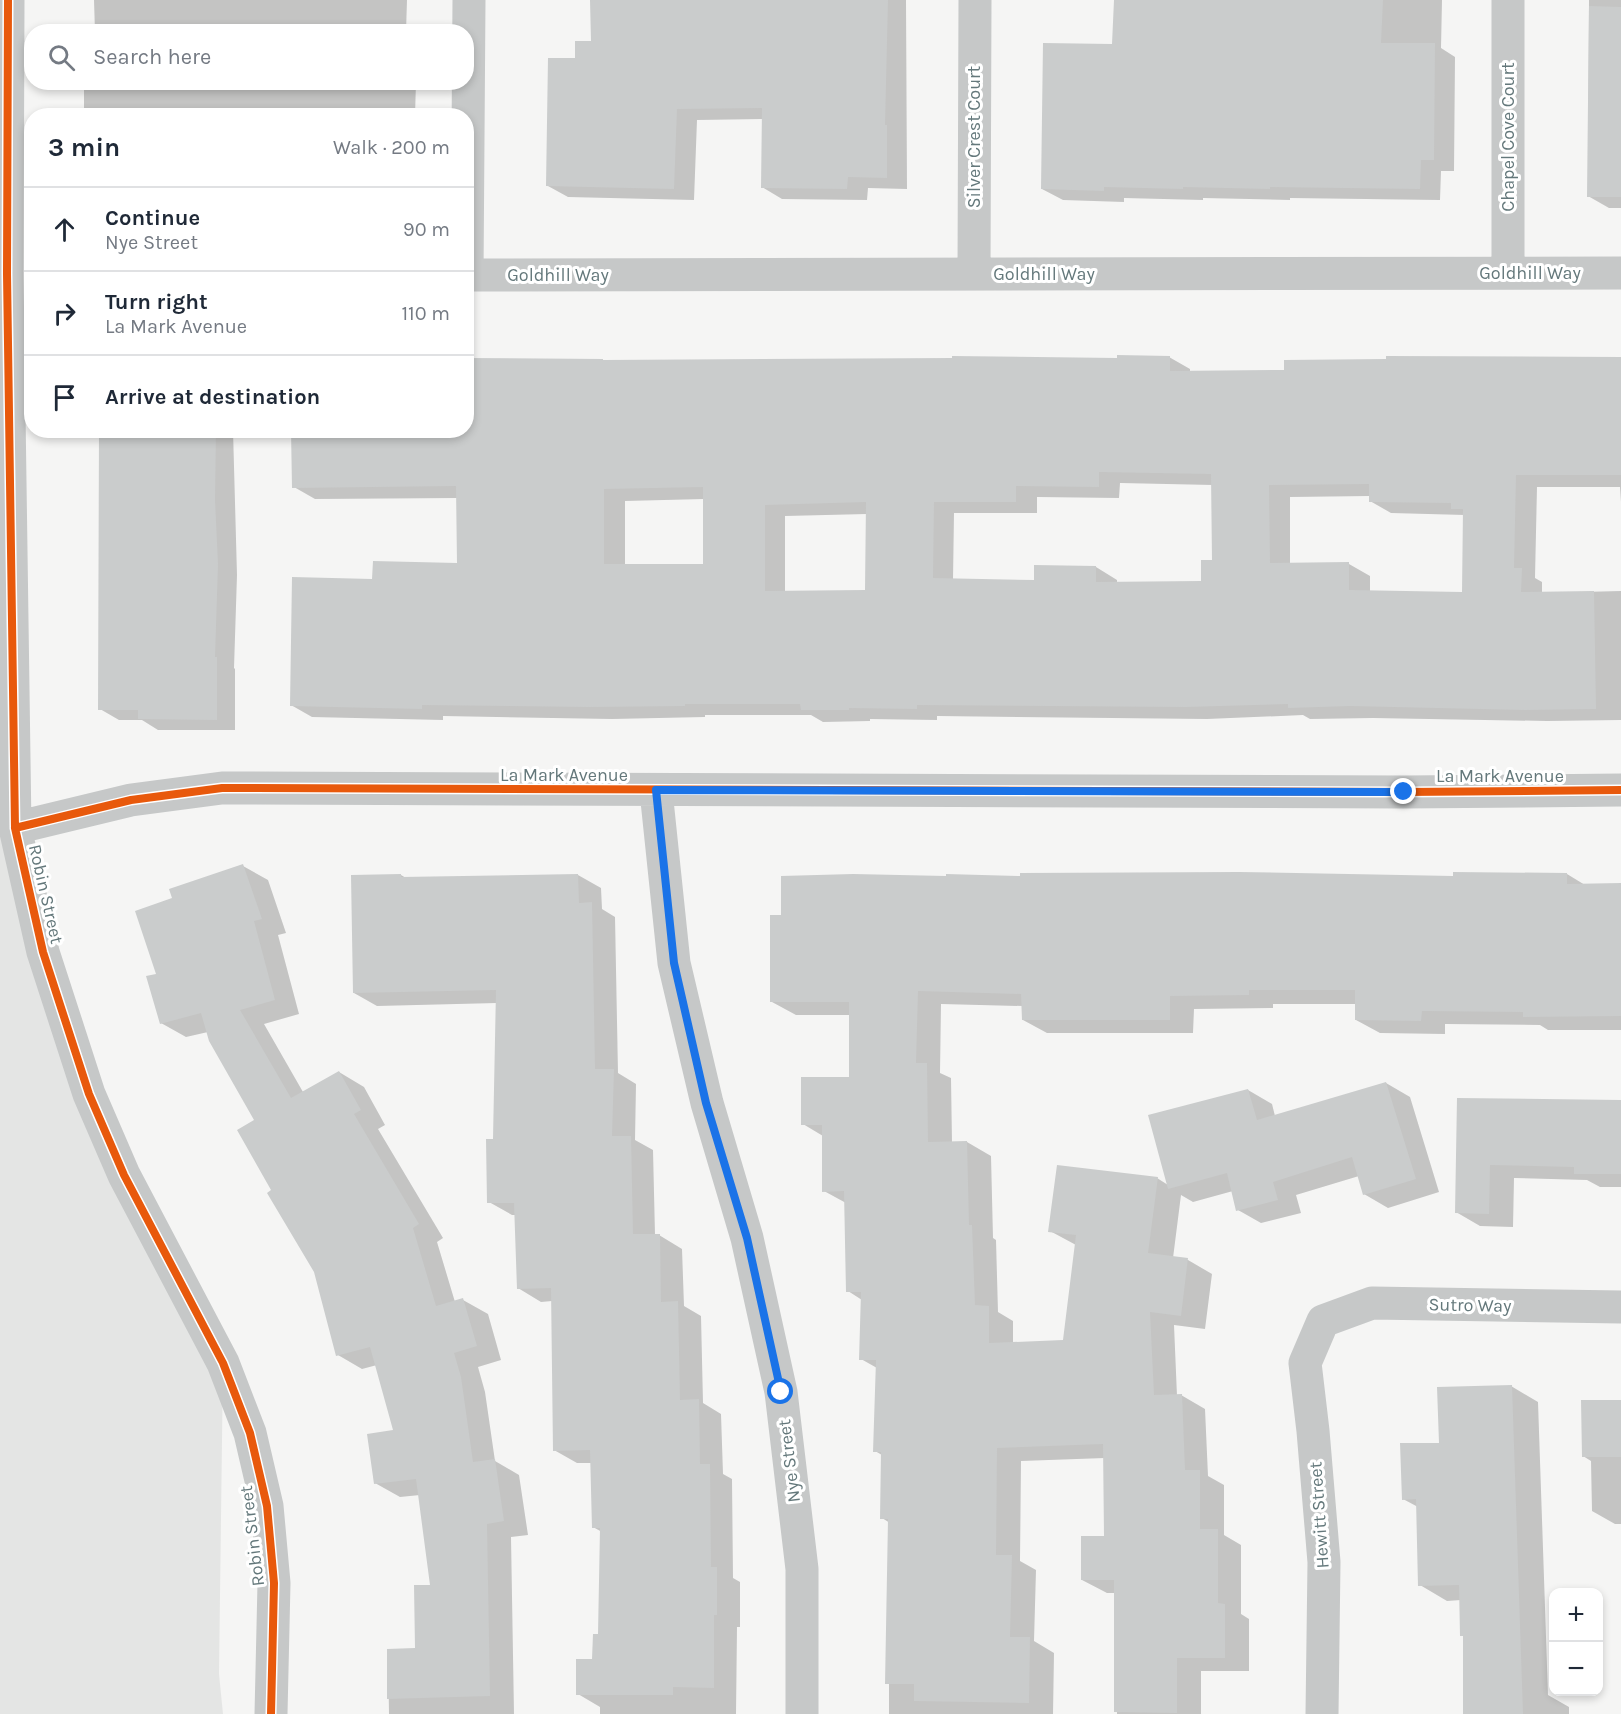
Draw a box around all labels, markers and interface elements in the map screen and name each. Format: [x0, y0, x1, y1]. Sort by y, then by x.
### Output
search box [24, 24, 474, 90]
icon: search [45, 41, 78, 74]
text: Search here [93, 44, 211, 70]
street label: Chapel Cove Court [1497, 62, 1519, 212]
street label: Silver Crest Court [963, 65, 985, 208]
text: 3 min [48, 132, 120, 163]
text: Walk · 200 m [333, 136, 450, 159]
text: Continue [105, 205, 200, 231]
icon: ahead [48, 213, 81, 246]
text: 90 m [403, 218, 450, 241]
text: Nye Street [105, 231, 198, 254]
street label: Goldhill Way [1479, 262, 1581, 284]
street label: Goldhill Way [993, 263, 1095, 285]
street label: Goldhill Way [507, 264, 609, 286]
text: Turn right [105, 289, 208, 315]
icon: right [48, 297, 81, 330]
text: 110 m [401, 302, 450, 325]
text: La Mark Avenue [105, 315, 247, 338]
icon: arrive [48, 381, 81, 414]
text: Arrive at destination [105, 384, 320, 410]
street label: La Mark Avenue [500, 764, 628, 786]
street label: La Mark Avenue [1436, 765, 1564, 787]
route end [1390, 778, 1416, 804]
street label: Robin Street [24, 842, 68, 946]
street label: Sutro Way [1428, 1293, 1512, 1317]
route start [767, 1378, 793, 1404]
street label: Nye Street [773, 1418, 805, 1504]
street label: Hewitt Street [1304, 1461, 1334, 1569]
street label: Robin Street [235, 1484, 269, 1588]
map controls [1549, 1588, 1603, 1696]
button: + [1549, 1588, 1603, 1642]
button: − [1549, 1642, 1603, 1696]

